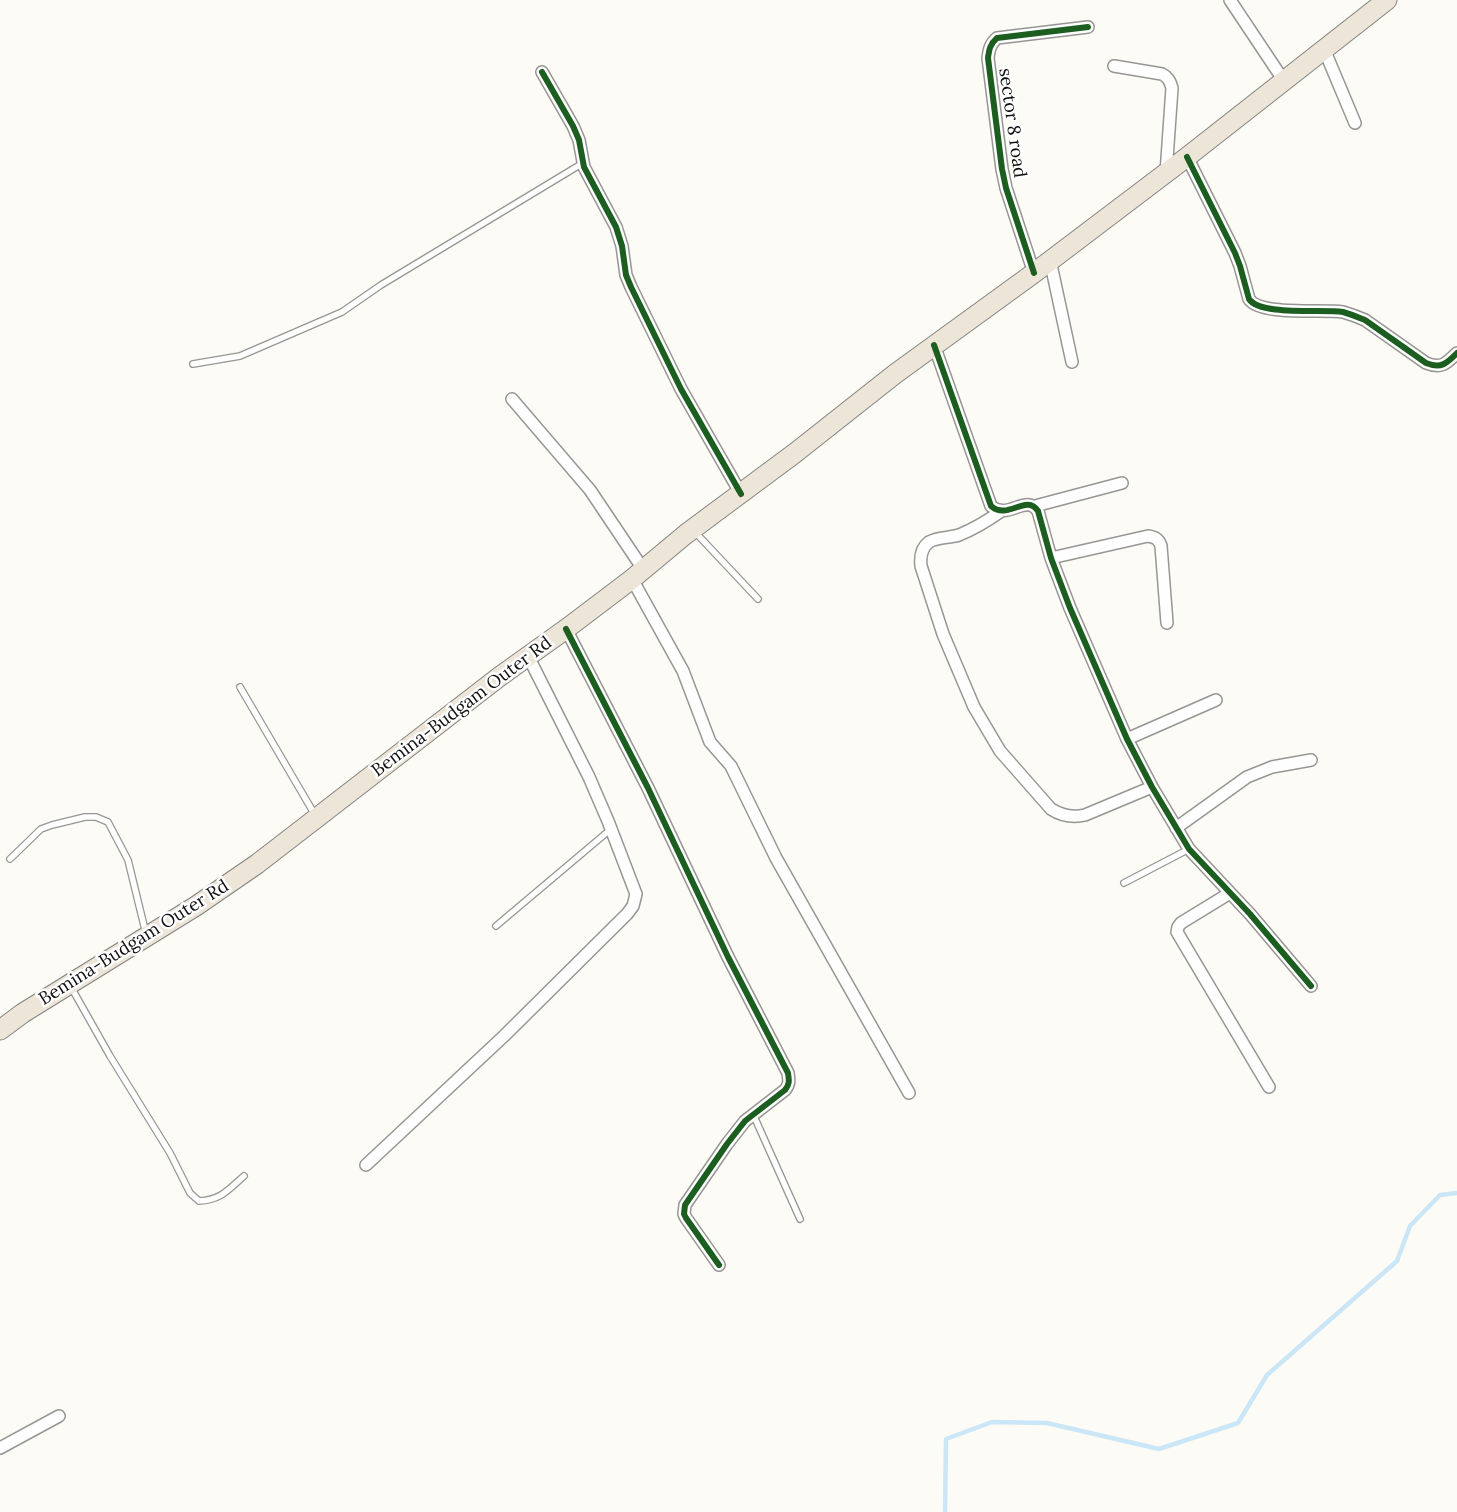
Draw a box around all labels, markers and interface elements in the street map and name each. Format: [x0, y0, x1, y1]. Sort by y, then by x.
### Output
street label: sector 8 road [994, 67, 1030, 179]
street label: Bemina-Budgam Outer Rd [368, 632, 556, 782]
street label: Bemina-Budgam Outer Rd [35, 876, 233, 1010]

